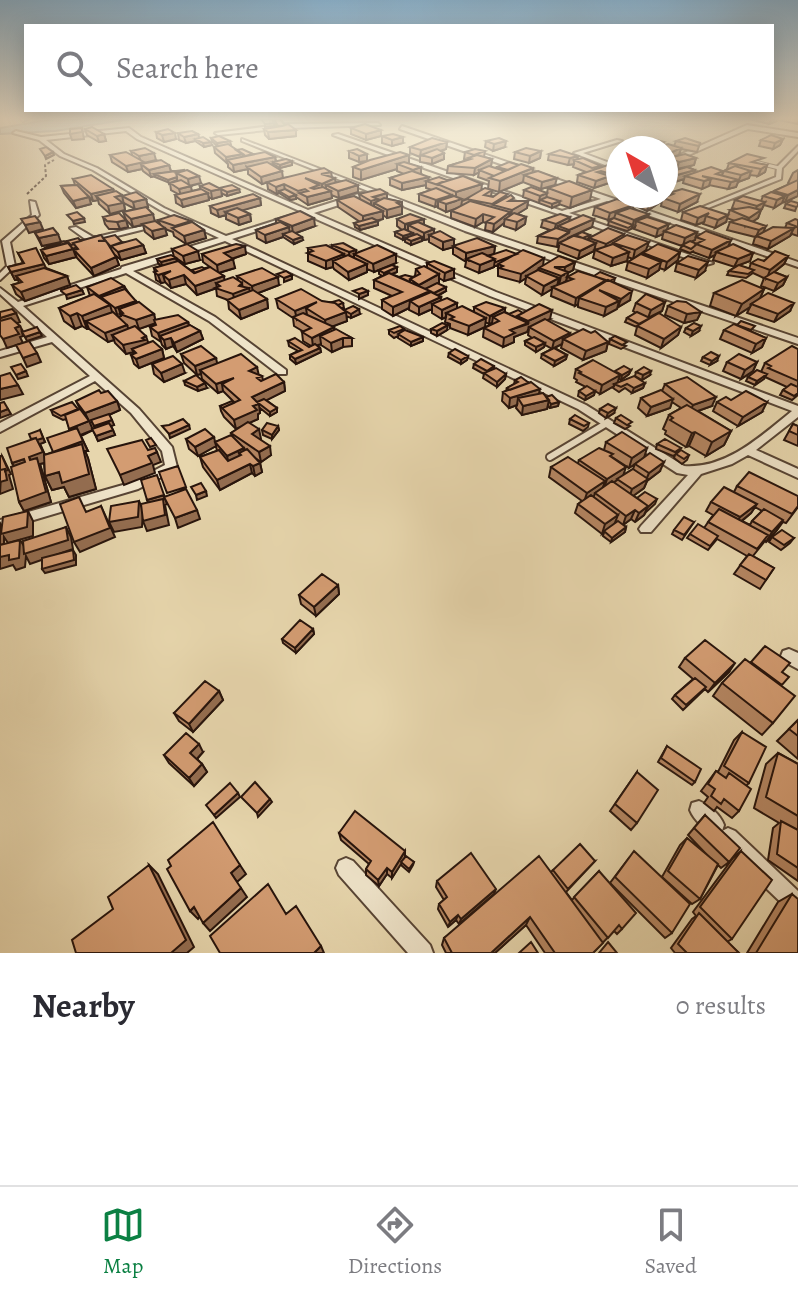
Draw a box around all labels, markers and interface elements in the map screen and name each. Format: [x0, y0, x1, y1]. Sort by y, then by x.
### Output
search box [24, 24, 774, 112]
icon: search [52, 46, 96, 90]
text: Search here [116, 48, 259, 88]
north arrow [606, 136, 678, 208]
text: Nearby [32, 982, 135, 1029]
text: 0 results [676, 988, 766, 1023]
tab: Map [101, 1203, 145, 1281]
tab: Directions [348, 1203, 442, 1281]
tab: Saved [645, 1203, 697, 1281]

